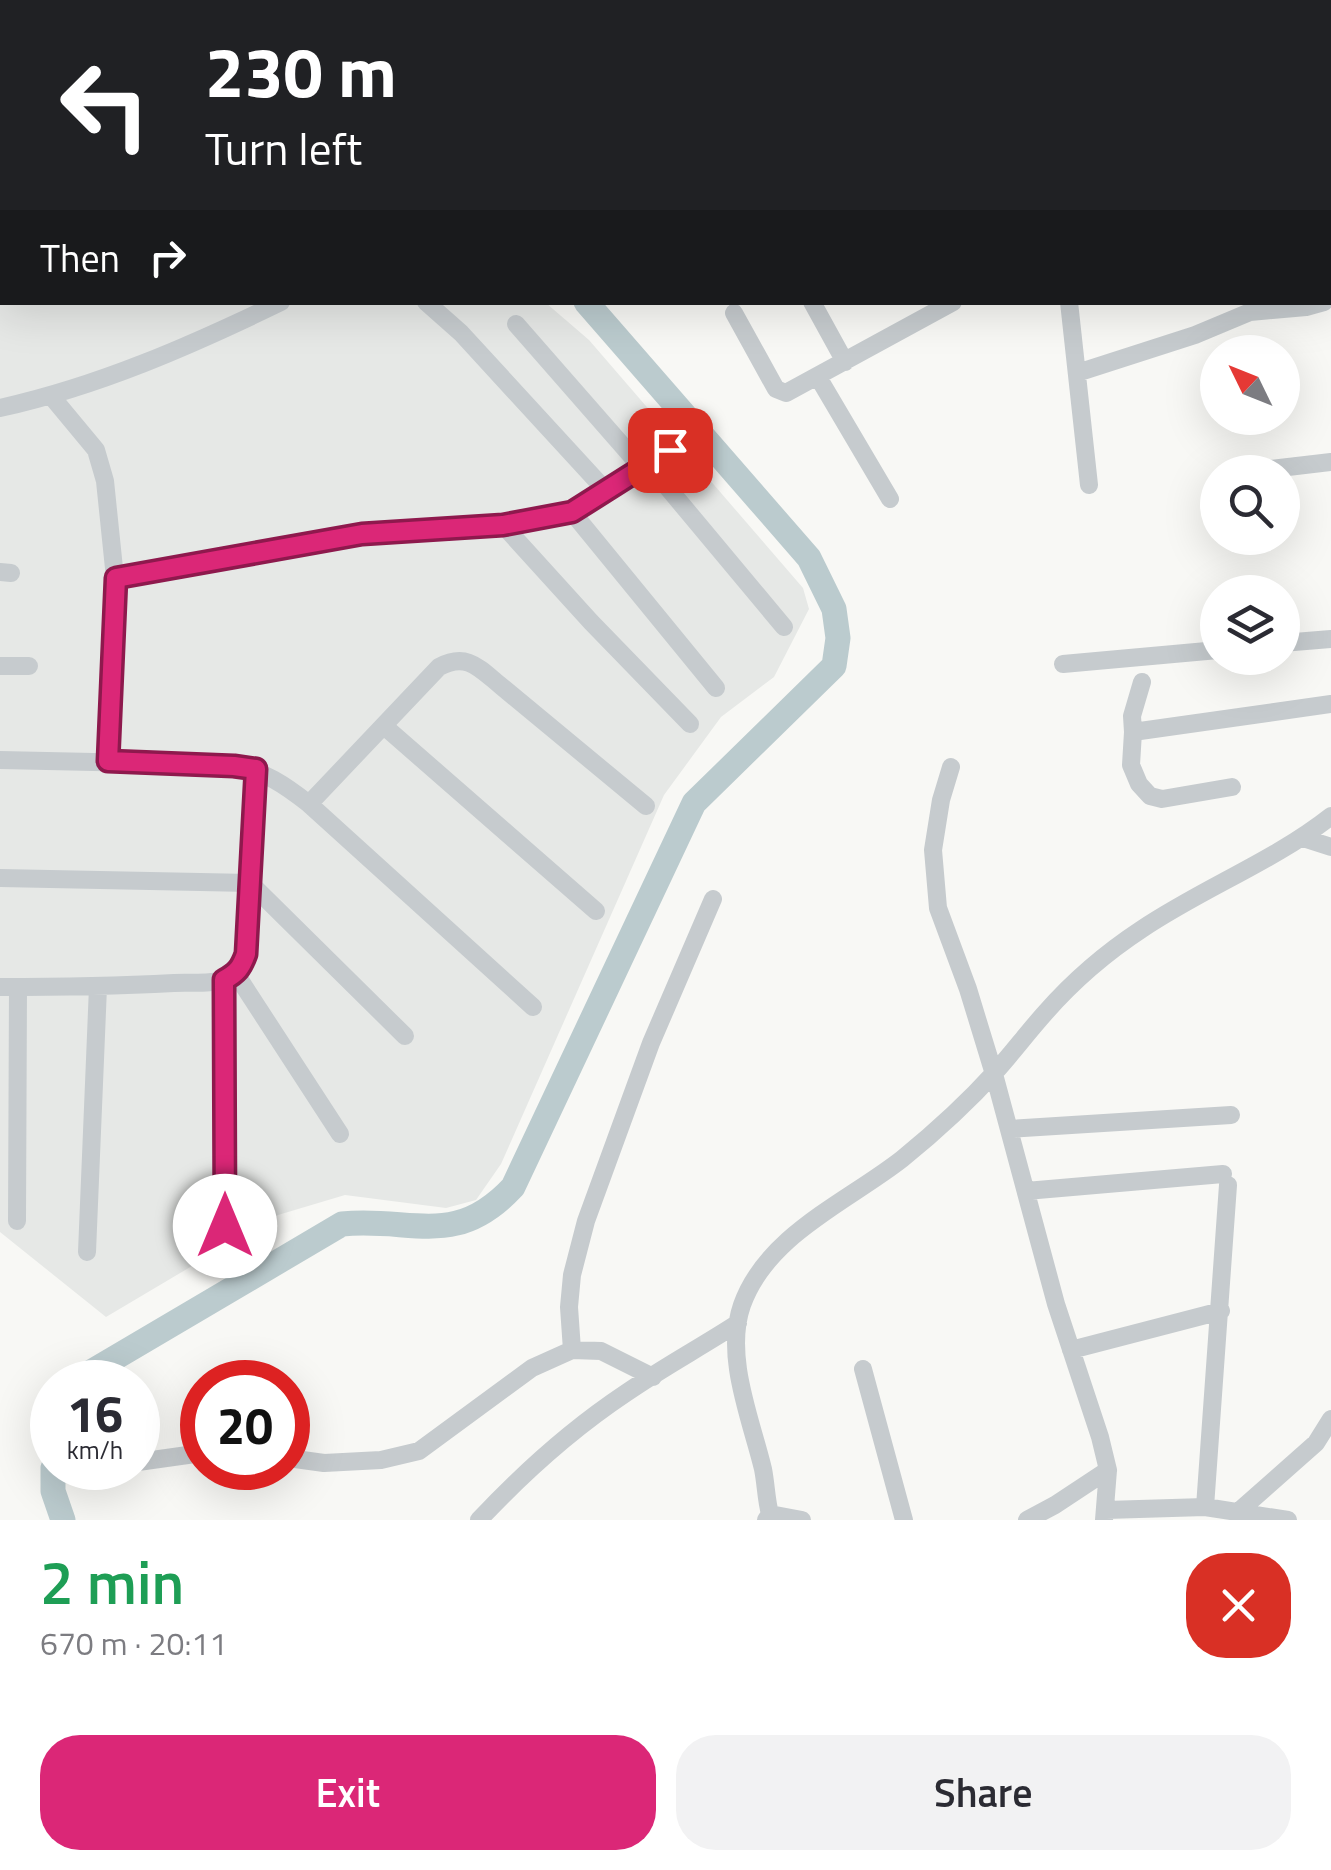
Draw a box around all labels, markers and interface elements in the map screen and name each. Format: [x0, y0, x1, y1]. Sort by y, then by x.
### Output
text: 230 m [205, 18, 397, 124]
icon: left [40, 40, 170, 170]
text: Turn left [205, 114, 362, 182]
text: Then [40, 229, 120, 287]
icon: right [140, 230, 195, 285]
north arrow [1200, 335, 1300, 435]
map controls [1200, 335, 1300, 675]
pin [628, 408, 713, 493]
icon: arrive [643, 423, 698, 478]
button: search [1200, 455, 1300, 555]
button: layers [1200, 575, 1300, 675]
position arrow [173, 1174, 277, 1278]
speed limit sign: 20 [180, 1360, 310, 1490]
text: 16 [67, 1375, 123, 1451]
text: km/h [67, 1431, 123, 1469]
text: 2 min [40, 1536, 184, 1627]
button: close [1186, 1553, 1291, 1658]
text: 670 m · 20:11 [40, 1619, 227, 1667]
button: Exit [40, 1735, 656, 1850]
button: Share [676, 1735, 1291, 1850]

